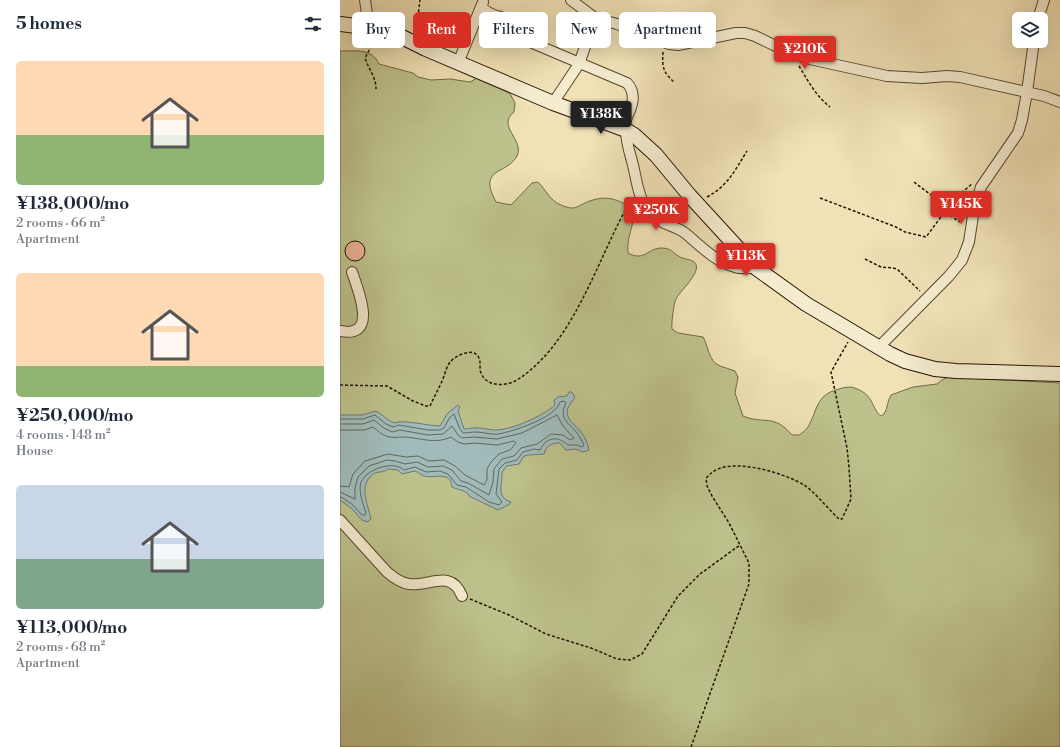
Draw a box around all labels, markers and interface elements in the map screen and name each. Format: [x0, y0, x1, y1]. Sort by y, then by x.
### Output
chip: Buy [352, 12, 405, 48]
chip: Rent [413, 12, 471, 48]
chip: Filters [479, 12, 548, 48]
chip: New [556, 12, 611, 48]
chip: Apartment [619, 12, 716, 48]
map controls [1012, 12, 1048, 48]
button: layers [1012, 12, 1048, 48]
text: 5 homes [16, 13, 82, 35]
icon: filters [302, 13, 324, 35]
pin: ¥210K [777, 36, 833, 70]
text: ¥210K [783, 41, 827, 57]
icon: home [134, 87, 206, 159]
pin: ¥138K [573, 101, 629, 135]
text: ¥138K [580, 106, 622, 122]
pin: ¥145K [933, 191, 989, 225]
text: ¥138,000/mo [16, 193, 129, 215]
text: ¥145K [940, 196, 982, 212]
pin: ¥250K [628, 197, 684, 231]
text: ¥250K [633, 202, 679, 218]
text: 2 rooms · 66 m² [16, 215, 105, 231]
text: Apartment [16, 231, 80, 247]
pin: ¥113K [718, 243, 774, 277]
text: ¥113K [725, 248, 767, 264]
icon: home [134, 299, 206, 371]
text: ¥250,000/mo [16, 405, 134, 427]
text: 4 rooms · 148 m² [16, 427, 110, 443]
text: House [16, 443, 53, 459]
icon: home [134, 511, 206, 583]
text: ¥113,000/mo [16, 617, 127, 639]
text: 2 rooms · 68 m² [16, 639, 105, 655]
text: Apartment [16, 655, 80, 671]

